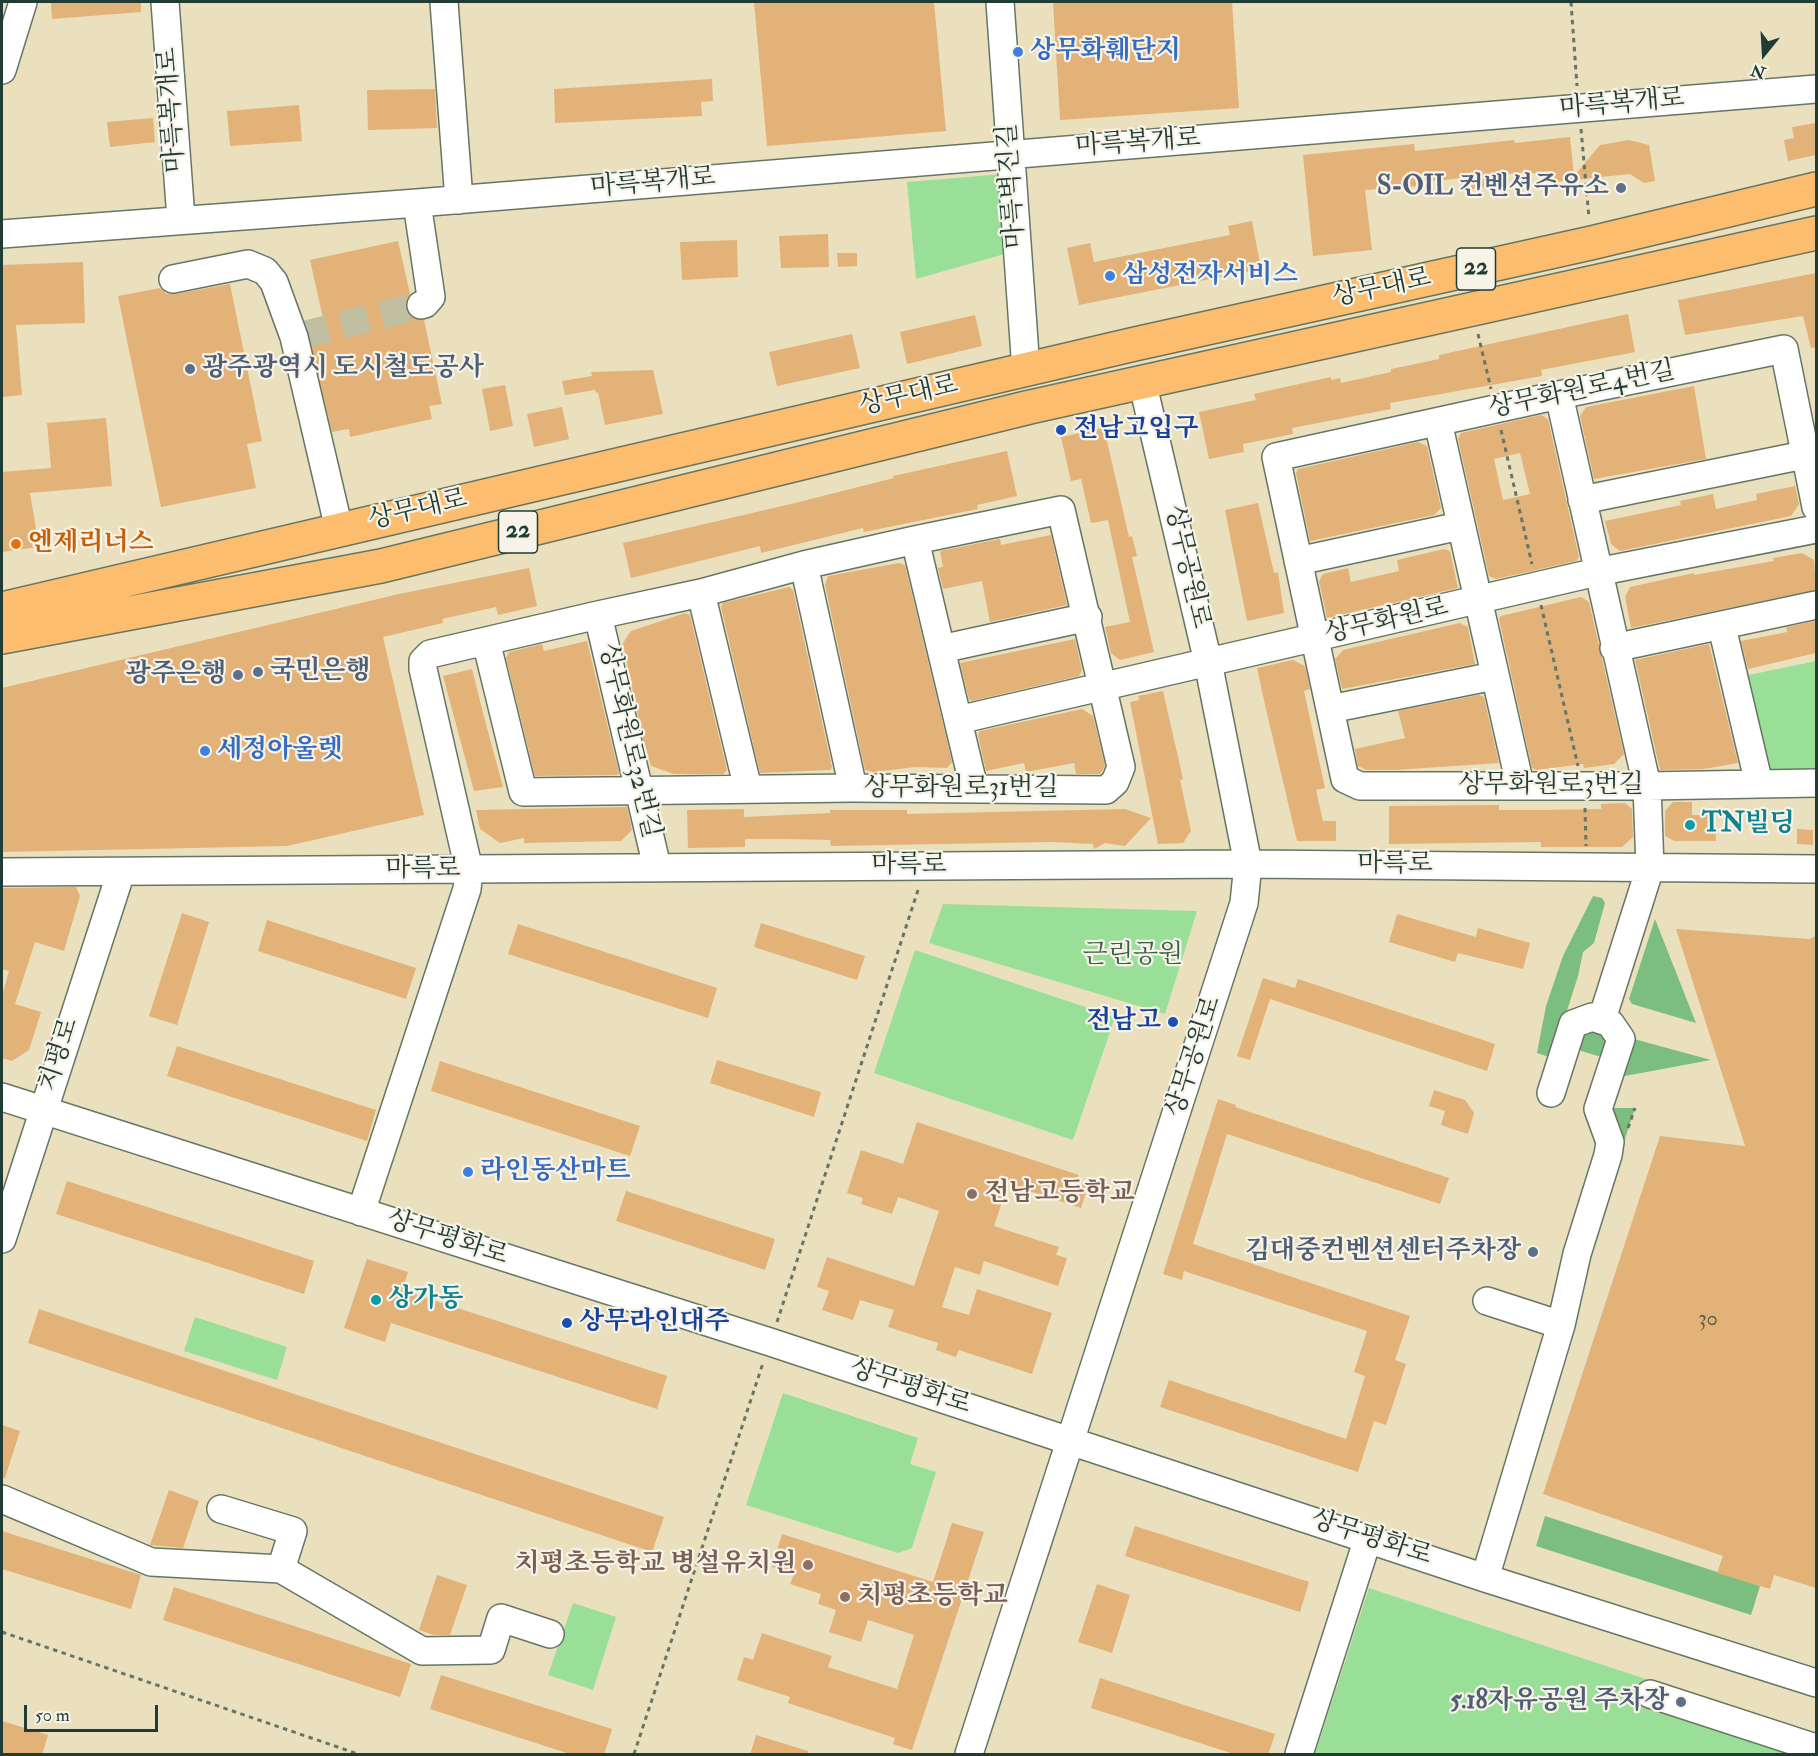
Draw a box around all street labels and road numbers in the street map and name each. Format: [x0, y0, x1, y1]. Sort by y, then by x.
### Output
street label: 마륵복개로 [153, 46, 193, 174]
street label: 마륵복개로 [1558, 84, 1686, 126]
street label: 마륵벽진길 [993, 122, 1033, 250]
street label: 마륵복개로 [1074, 124, 1202, 164]
street label: 마륵복개로 [589, 163, 717, 205]
road number: 22 [1456, 248, 1496, 290]
street label: 상무대로 [1330, 263, 1434, 315]
street label: 상무화원로4번길 [1486, 356, 1678, 426]
street label: 상무대로 [857, 371, 961, 423]
street label: 상무대로 [366, 485, 470, 537]
street label: 상무공원로 [1157, 502, 1215, 632]
road number: 22 [498, 511, 538, 553]
street label: 상무화원로 [1322, 593, 1452, 651]
street label: 상무화원로32번길 [590, 641, 666, 841]
street label: 상무화원로3번길 [1458, 770, 1644, 802]
street label: 상무화원로31번길 [863, 773, 1059, 805]
street label: 마륵로 [1357, 849, 1433, 881]
street label: 마륵로 [871, 850, 947, 882]
street label: 마륵로 [385, 854, 461, 886]
street label: 상무공원로 [1161, 992, 1229, 1122]
street label: 치평로 [34, 1014, 86, 1096]
street label: 상무평화로 [382, 1205, 512, 1273]
street label: 상무평화로 [845, 1354, 975, 1422]
street label: 상무평화로 [1306, 1505, 1436, 1573]

